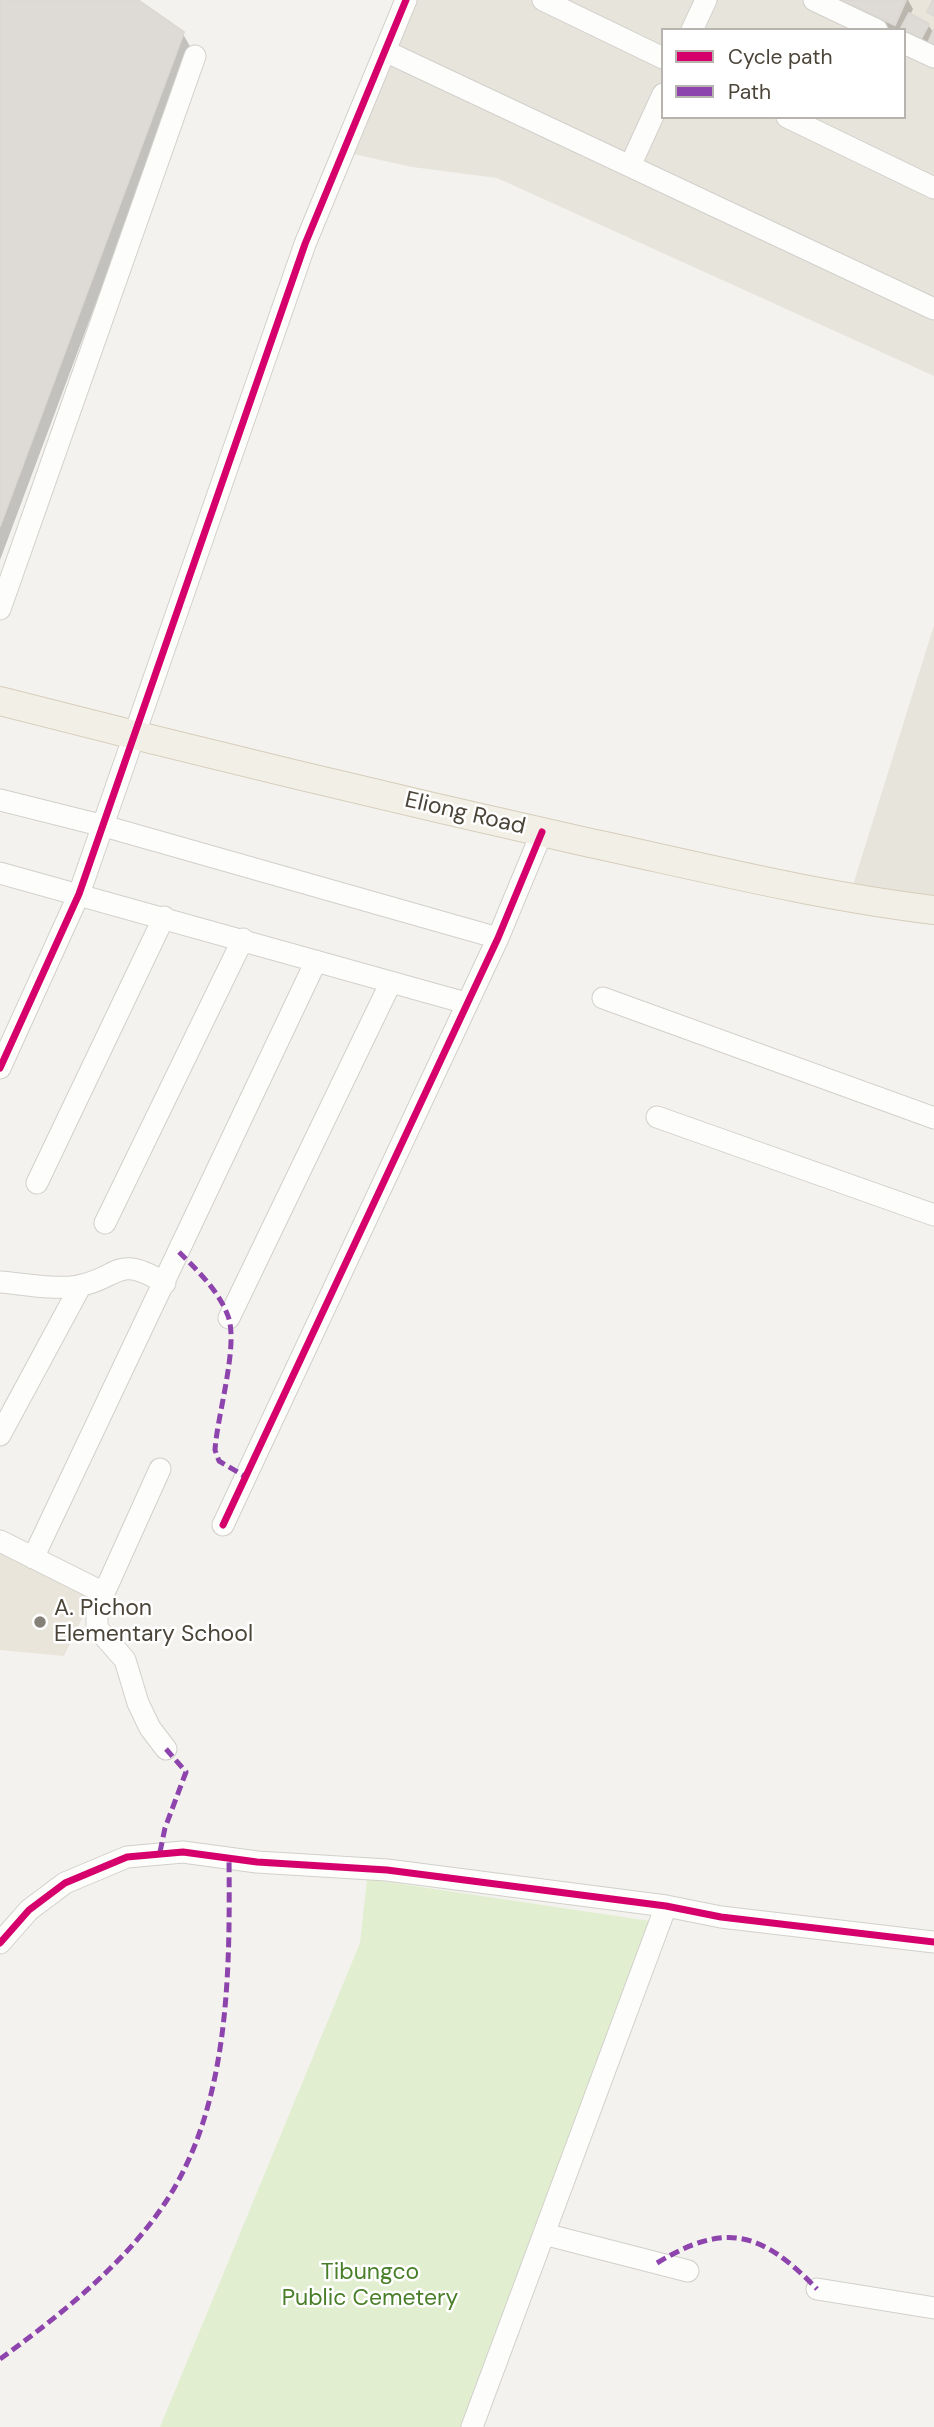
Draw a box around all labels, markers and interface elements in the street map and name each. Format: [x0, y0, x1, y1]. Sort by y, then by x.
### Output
legend [661, 28, 906, 119]
text: Cycle path [728, 43, 833, 71]
text: Path [728, 78, 771, 106]
street label: Eliong Road [402, 787, 528, 841]
place label: A. Pichon Elementary School [54, 1595, 253, 1649]
marker: A. Pichon Elementary School [32, 1614, 48, 1630]
park label: Tibungco Public Cemetery [282, 2259, 458, 2313]

